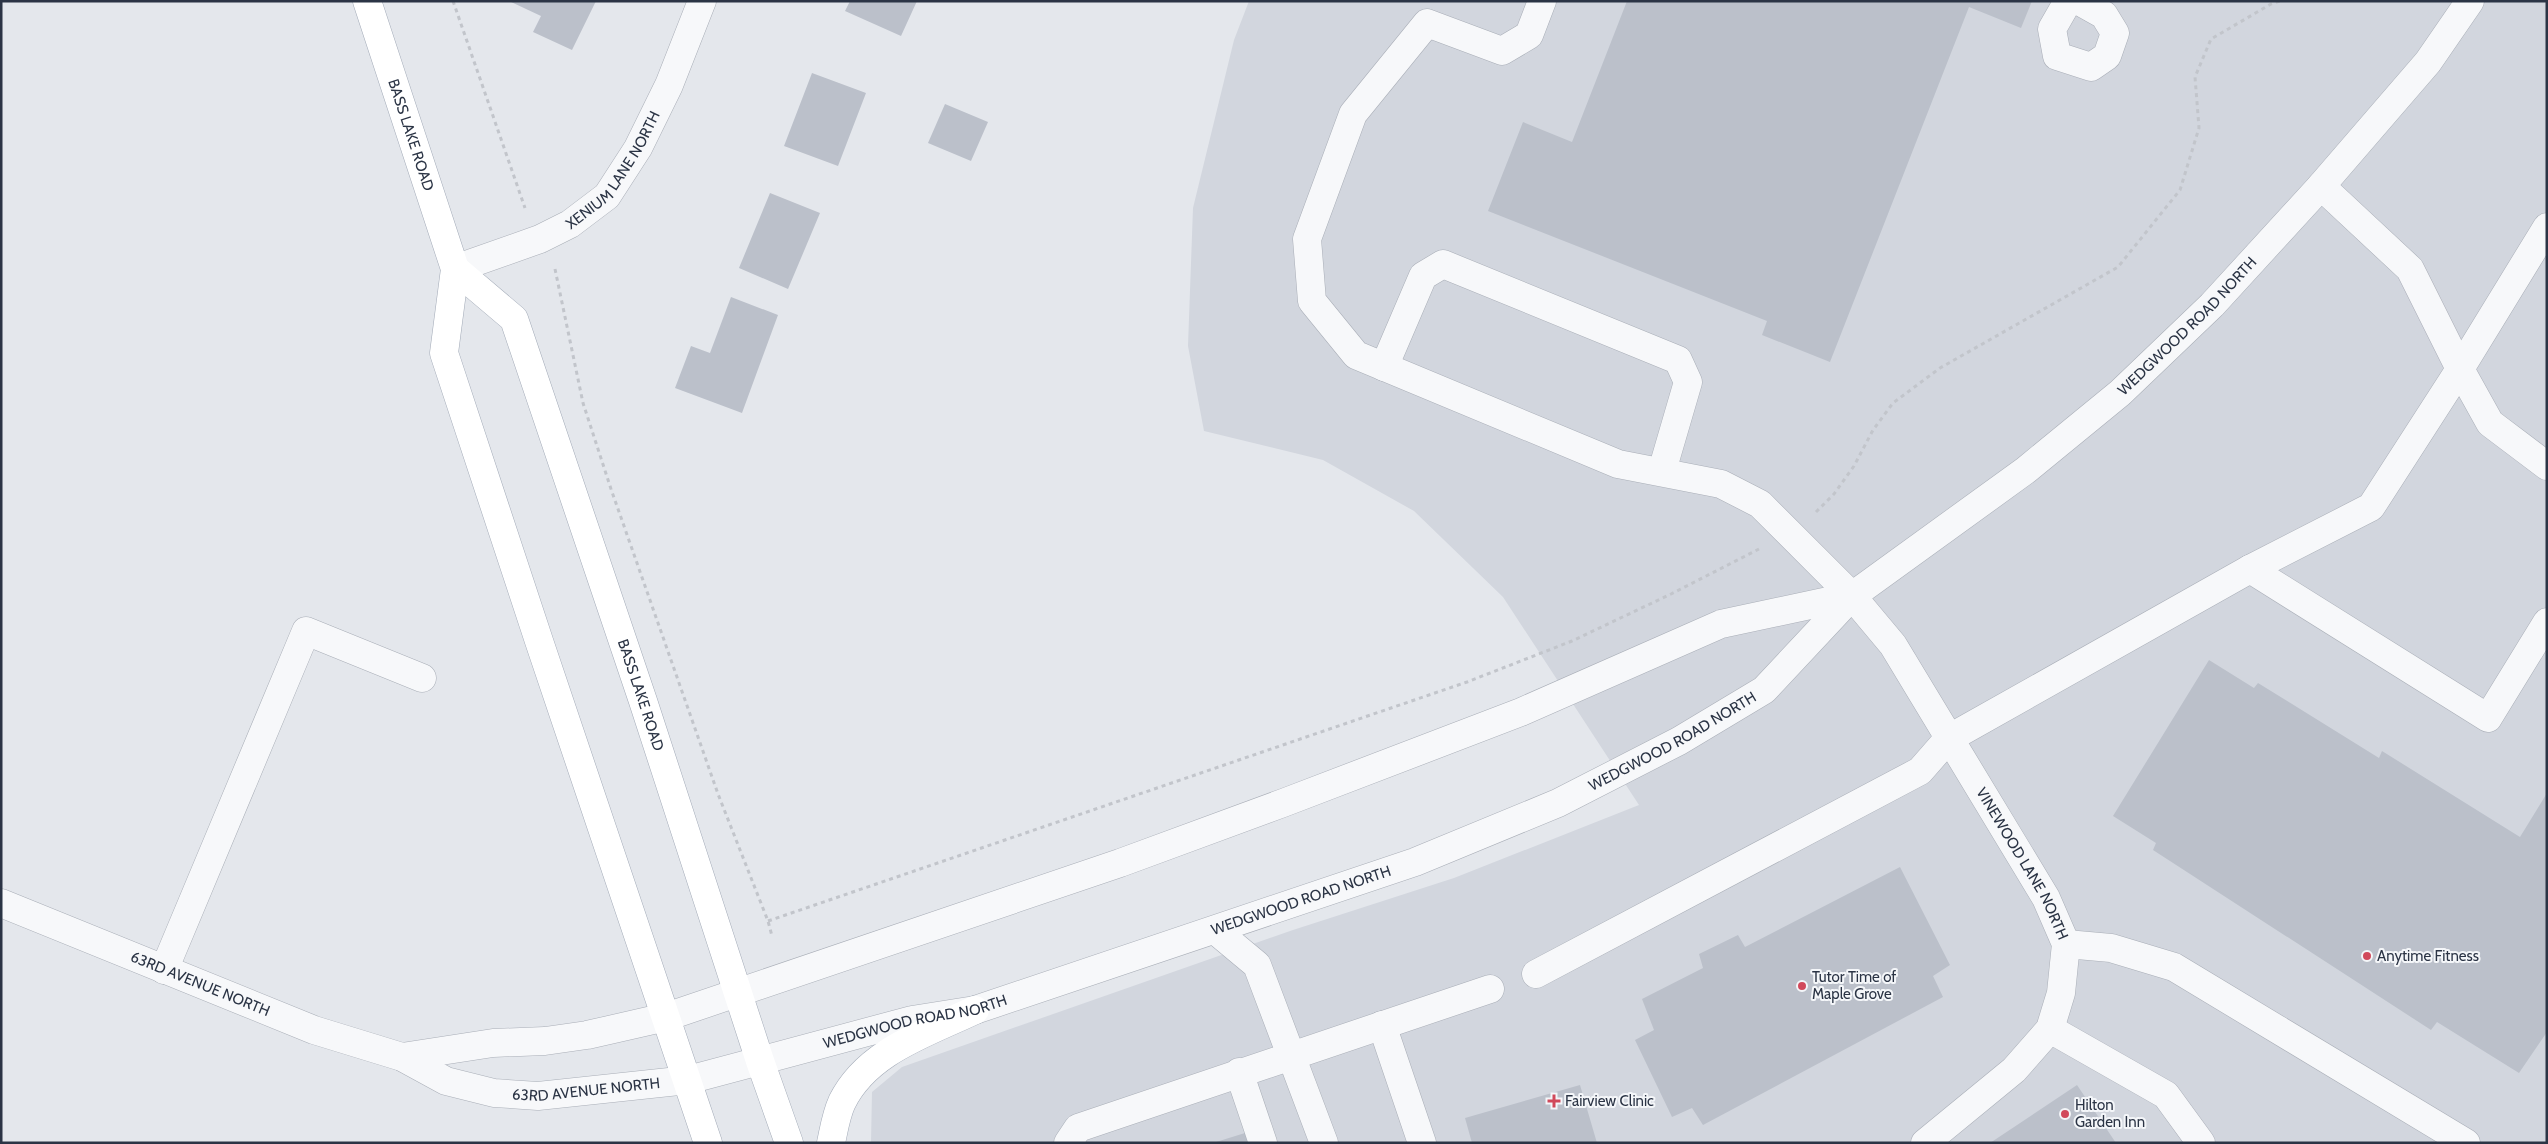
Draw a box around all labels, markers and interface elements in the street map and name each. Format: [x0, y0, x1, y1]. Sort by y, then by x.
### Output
street label: BASS LAKE ROAD [384, 77, 438, 193]
street label: XENIUM LANE NORTH [562, 108, 664, 233]
street label: WEDGWOOD ROAD NORTH [2114, 253, 2260, 399]
street label: BASS LAKE ROAD [614, 637, 668, 753]
street label: WEDGWOOD ROAD NORTH [1586, 688, 1759, 795]
street label: VINEWOOD LANE NORTH [1972, 784, 2072, 942]
street label: WEDGWOOD ROAD NORTH [1209, 862, 1393, 939]
place label: Anytime Fitness [2377, 947, 2479, 965]
street label: 63RD AVENUE NORTH [128, 948, 272, 1020]
marker: Anytime Fitness [2361, 950, 2373, 962]
place label: Tutor Time of Maple Grove [1812, 968, 1896, 1003]
marker: Tutor Time of Maple Grove [1796, 980, 1808, 992]
street label: WEDGWOOD ROAD NORTH [821, 991, 1009, 1052]
street label: 63RD AVENUE NORTH [512, 1074, 661, 1105]
place label: Fairview Clinic [1565, 1092, 1654, 1110]
marker: Fairview Clinic [1547, 1094, 1561, 1108]
place label: Hilton Garden Inn [2075, 1096, 2145, 1131]
marker: Hilton Garden Inn [2059, 1108, 2071, 1120]

